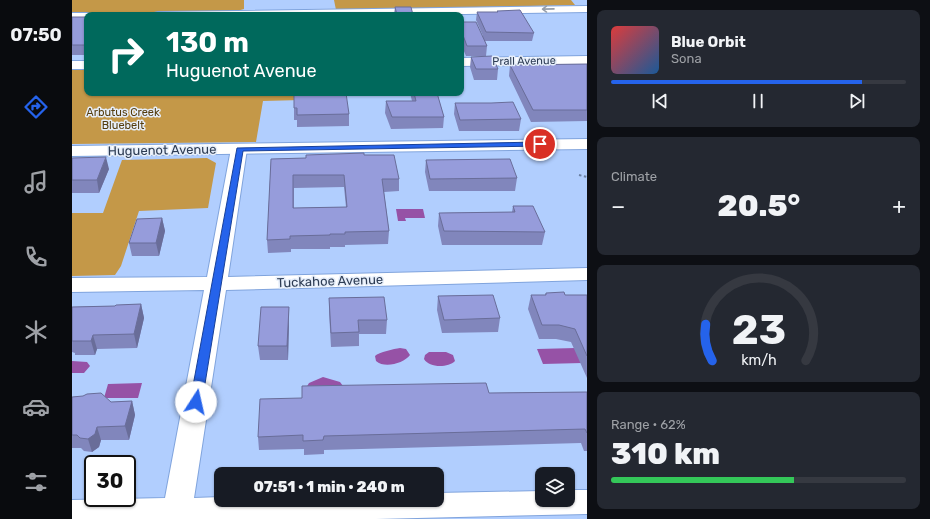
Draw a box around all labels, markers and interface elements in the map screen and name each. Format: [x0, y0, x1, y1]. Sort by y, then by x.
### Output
one-way arrow [542, 6, 555, 13]
text: 07:50 [10, 24, 62, 46]
text: 130 m [166, 26, 249, 59]
icon: right [100, 28, 152, 80]
text: Blue Orbit [671, 33, 746, 51]
text: Sona [671, 51, 702, 66]
street label: Prall Avenue [492, 54, 556, 68]
text: Huguenot Avenue [166, 60, 317, 82]
icon: previous [649, 90, 671, 112]
icon: pause [747, 90, 769, 112]
icon: next [846, 90, 868, 112]
icon: directions [22, 93, 50, 121]
park label: Arbutus Creek Bluebelt [86, 106, 160, 132]
pin [523, 127, 557, 161]
icon: arrive [529, 133, 551, 155]
street label: Huguenot Avenue [108, 142, 216, 159]
icon: music [22, 168, 50, 196]
text: Climate [611, 169, 657, 184]
text: 20.5° [717, 188, 800, 224]
text: − [611, 193, 625, 220]
text: + [892, 193, 906, 220]
icon: phone [22, 243, 50, 271]
street label: Tuckahoe Avenue [277, 272, 383, 290]
text: 23 [731, 305, 786, 354]
icon: climate [22, 318, 50, 346]
text: km/h [741, 352, 776, 369]
position arrow [175, 381, 217, 423]
icon: car [22, 393, 50, 421]
text: Range · 62% [611, 417, 686, 432]
text: 310 km [611, 436, 720, 472]
speed limit sign: 30 [84, 455, 136, 507]
map controls [535, 467, 575, 507]
button: layers [535, 467, 575, 507]
icon: filters [22, 468, 50, 496]
text: 07:51 · 1 min · 240 m [253, 478, 405, 496]

